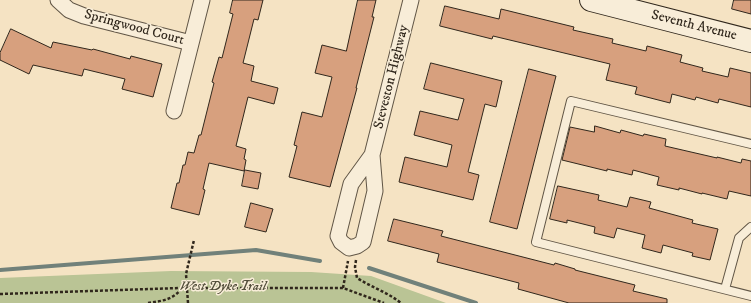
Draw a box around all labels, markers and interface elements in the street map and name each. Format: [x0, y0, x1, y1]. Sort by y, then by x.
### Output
street label: Springwood Court [82, 7, 186, 49]
street label: Seventh Avenue [650, 7, 738, 45]
street label: Steveston Highway [371, 23, 413, 131]
park label: West Dyke Trail [180, 279, 266, 295]

